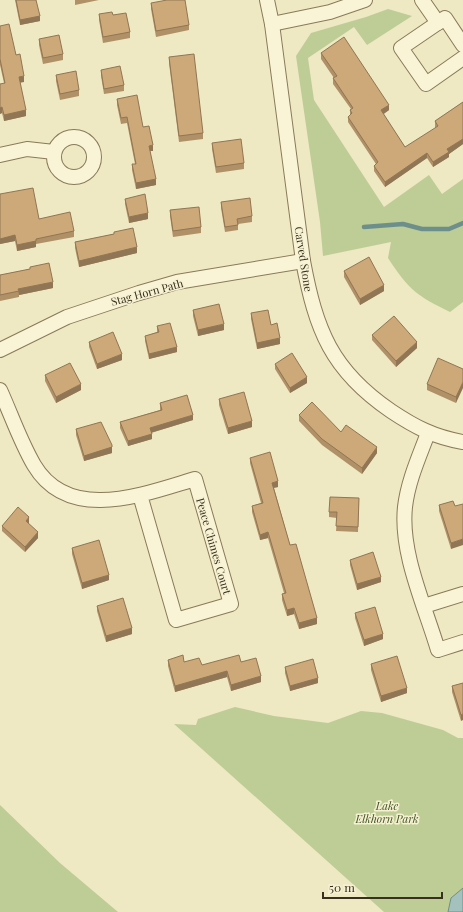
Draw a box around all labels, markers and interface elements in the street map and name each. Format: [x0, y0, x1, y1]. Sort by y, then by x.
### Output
street label: Carved Stone [291, 225, 317, 293]
street label: Stag Horn Path [109, 275, 185, 309]
street label: Peace Chimes Court [193, 496, 235, 596]
park label: Lake Elkhorn Park [354, 798, 419, 826]
scale bar [323, 874, 442, 900]
text: 50 m [329, 879, 355, 895]

